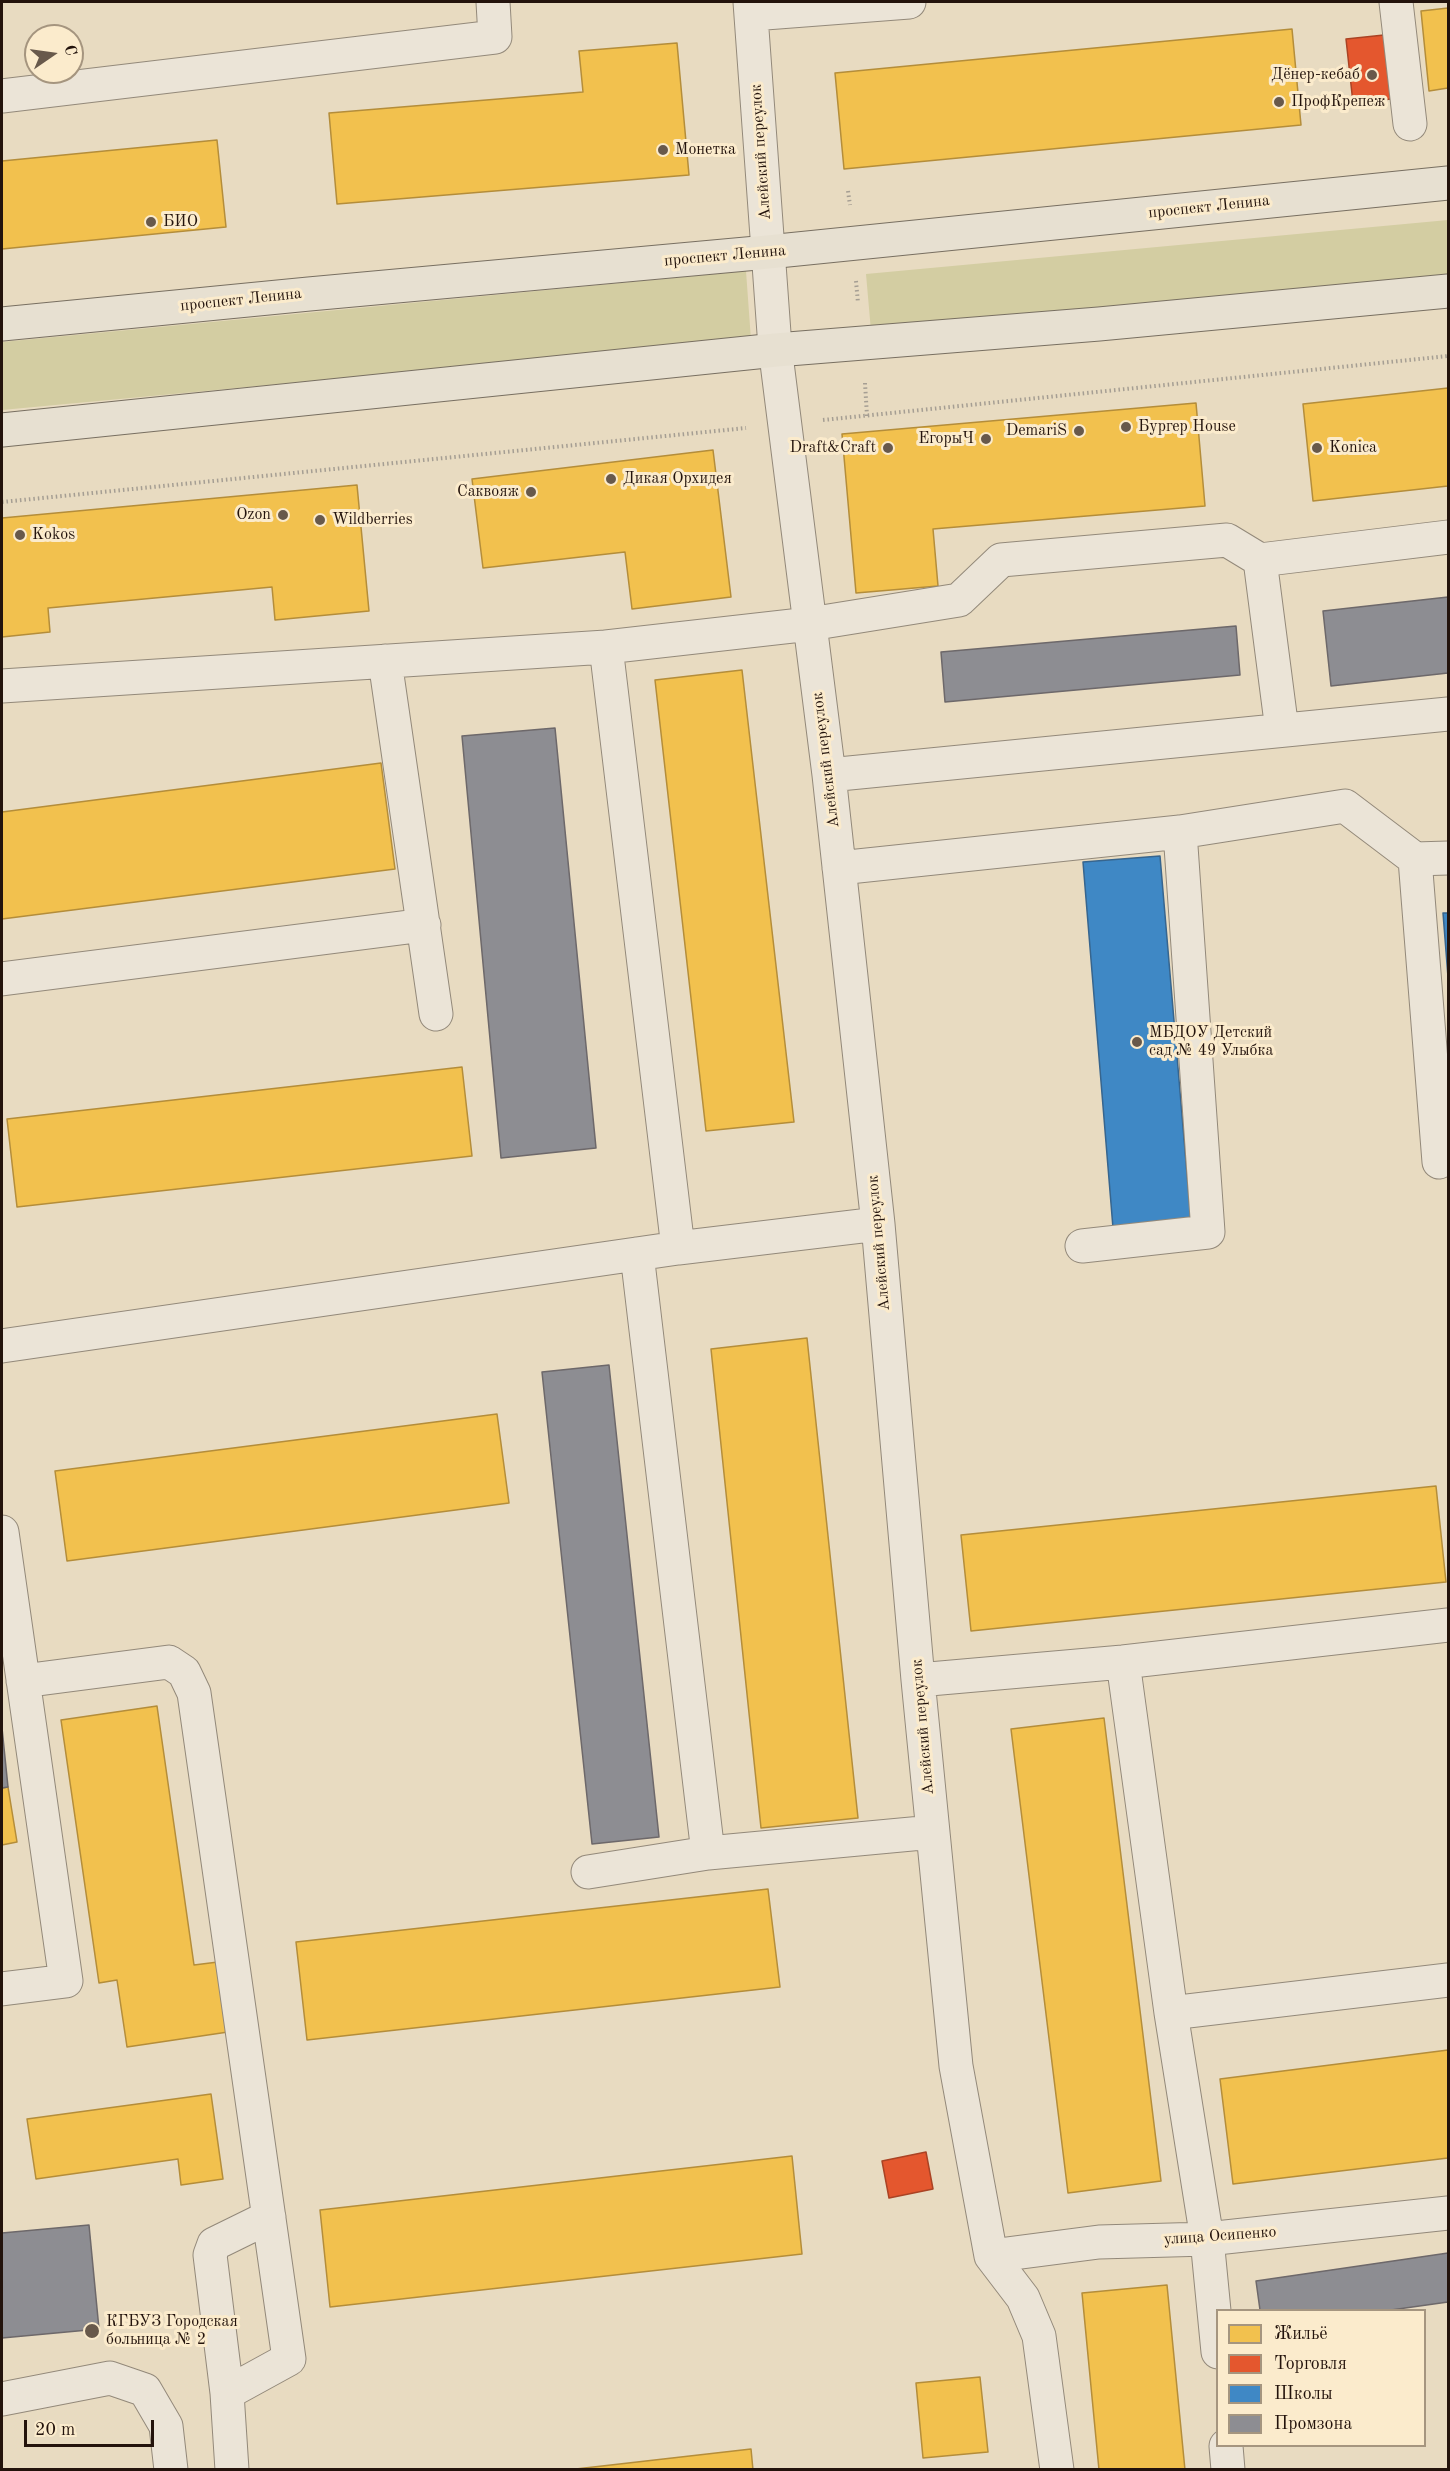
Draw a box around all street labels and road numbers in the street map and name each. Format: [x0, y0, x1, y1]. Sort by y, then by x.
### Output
street label: Алейский переулок [747, 83, 775, 221]
street label: проспект Ленина [1147, 191, 1271, 223]
street label: проспект Ленина [663, 241, 787, 271]
street label: проспект Ленина [179, 284, 303, 316]
street label: Алейский переулок [808, 691, 844, 829]
street label: Алейский переулок [863, 1174, 895, 1312]
street label: Алейский переулок [907, 1658, 939, 1796]
street label: улица Осипенко [1163, 2222, 1277, 2250]

